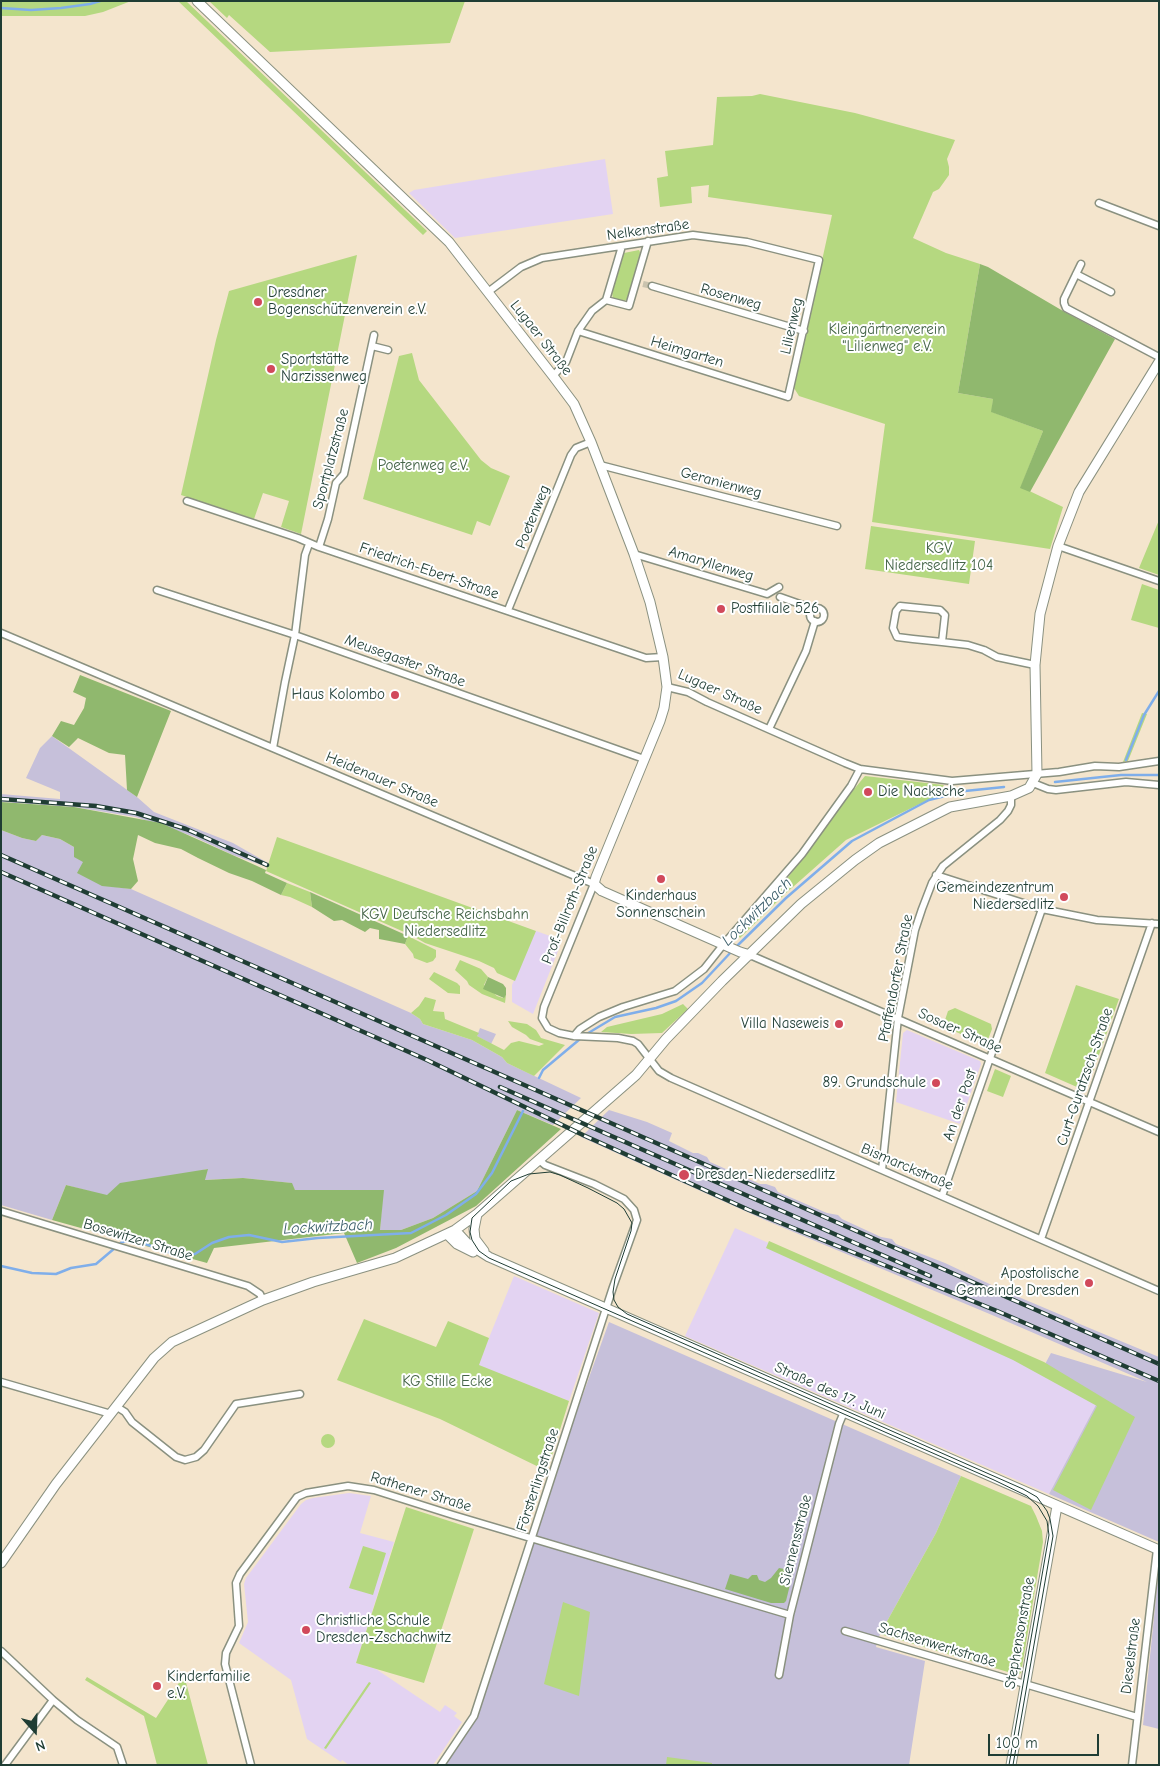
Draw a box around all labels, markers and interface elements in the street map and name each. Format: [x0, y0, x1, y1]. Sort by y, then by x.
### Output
street label: Nelkenstraße [606, 215, 690, 245]
street label: Rosenweg [698, 280, 764, 314]
place label: Dresdner Bogenschützenverein e.V. [268, 284, 426, 319]
marker: Dresdner Bogenschützenverein e.V. [252, 296, 264, 308]
street label: Lilienweg [777, 296, 807, 356]
street label: Lugaer Straße [506, 297, 576, 379]
park label: Kleingärtnerverein "Lilienweg" e.V. [829, 321, 945, 356]
street label: Heimgarten [648, 332, 726, 372]
place label: Sportstätte Narzissenweg [281, 351, 367, 386]
marker: Sportstätte Narzissenweg [265, 363, 277, 375]
street label: Sportplatzstraße [309, 407, 353, 511]
park label: Poetenweg e.V. [378, 457, 468, 475]
street label: Geranienweg [678, 464, 764, 502]
street label: Poetenweg [512, 483, 554, 551]
street label: Friedrich-Ebert-Straße [357, 539, 501, 603]
park label: KGV Niedersedlitz 104 [885, 540, 993, 575]
street label: Amaryllenweg [666, 543, 756, 585]
place label: Postfiliale 526 [731, 600, 819, 618]
marker: Postfiliale 526 [715, 603, 727, 615]
street label: Meusegaster Straße [342, 631, 468, 691]
street label: Lugaer Straße [675, 665, 765, 719]
place label: Haus Kolombo [292, 686, 385, 704]
marker: Haus Kolombo [389, 689, 401, 701]
street label: Heidenauer Straße [323, 748, 441, 812]
place label: Die Nacksche [878, 783, 964, 801]
marker: Die Nacksche [862, 786, 874, 798]
street label: Prof.-Billroth-Straße [538, 843, 602, 967]
marker: Kinderhaus Sonnenschein [655, 873, 667, 885]
water label: Lockwitzbach [718, 874, 796, 950]
place label: Gemeindezentrum Niedersedlitz [936, 879, 1054, 914]
place label: Kinderhaus Sonnenschein [616, 887, 706, 922]
marker: Gemeindezentrum Niedersedlitz [1058, 891, 1070, 903]
park label: KGV Deutsche Reichsbahn Niedersedlitz [361, 906, 529, 941]
street label: Pfaffendorfer Straße [875, 913, 917, 1043]
street label: Sosaer Straße [915, 1004, 1005, 1058]
street label: Curt-Guratzsch-Straße [1053, 1006, 1117, 1148]
place label: Villa Naseweis [741, 1015, 829, 1033]
marker: Villa Naseweis [833, 1018, 845, 1030]
street label: An der Post [939, 1067, 981, 1143]
place label: 89. Grundschule [822, 1074, 926, 1092]
marker: 89. Grundschule [930, 1077, 942, 1089]
street label: Bismarckstraße [858, 1139, 956, 1195]
place label: Dresden-Niedersedlitz [695, 1166, 835, 1184]
marker: Dresden-Niedersedlitz [677, 1168, 691, 1182]
street label: Bosewitzer Straße [81, 1215, 195, 1265]
water label: Lockwitzbach [283, 1215, 373, 1239]
place label: Apostolische Gemeinde Dresden [956, 1265, 1079, 1300]
marker: Apostolische Gemeinde Dresden [1083, 1277, 1095, 1289]
street label: Straße des 17. Juni [772, 1358, 888, 1424]
park label: KG Stille Ecke [402, 1373, 492, 1391]
street label: Försterlingstraße [513, 1426, 563, 1534]
street label: Rathener Straße [368, 1468, 474, 1516]
street label: Siemensstraße [776, 1493, 816, 1587]
street label: Stephensonstraße [1001, 1576, 1039, 1690]
place label: Christliche Schule Dresden-Zschachwitz [316, 1612, 451, 1647]
street label: Dieselstraße [1117, 1617, 1145, 1695]
street label: Sachsenwerkstraße [876, 1619, 998, 1671]
marker: Christliche Schule Dresden-Zschachwitz [300, 1624, 312, 1636]
place label: Kinderfamilie e.V. [167, 1668, 250, 1703]
marker: Kinderfamilie e.V. [151, 1680, 163, 1692]
north arrow [10, 1706, 60, 1756]
scale bar [990, 1724, 1101, 1756]
text: 100 m [996, 1734, 1038, 1752]
text: N [33, 1736, 48, 1755]

